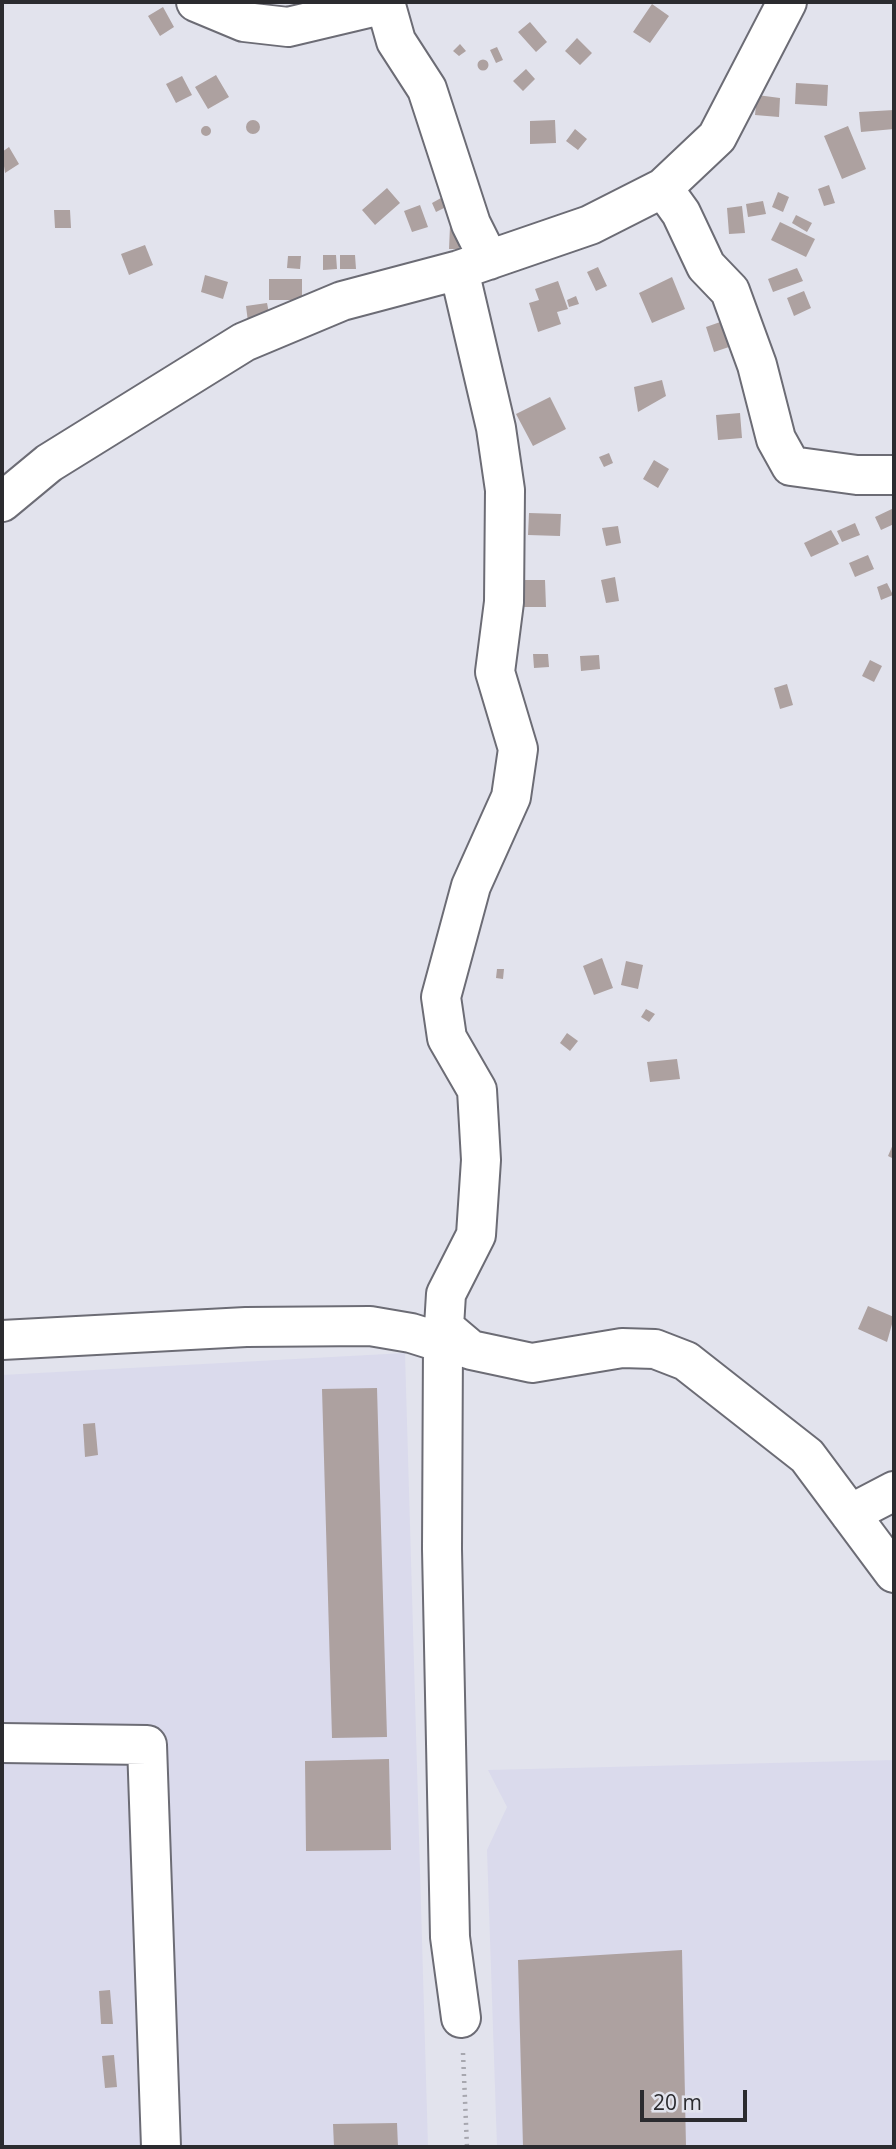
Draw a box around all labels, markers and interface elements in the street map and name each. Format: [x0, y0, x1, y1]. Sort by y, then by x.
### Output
scale bar [644, 2076, 751, 2120]
text: 20 m [653, 2088, 702, 2116]

